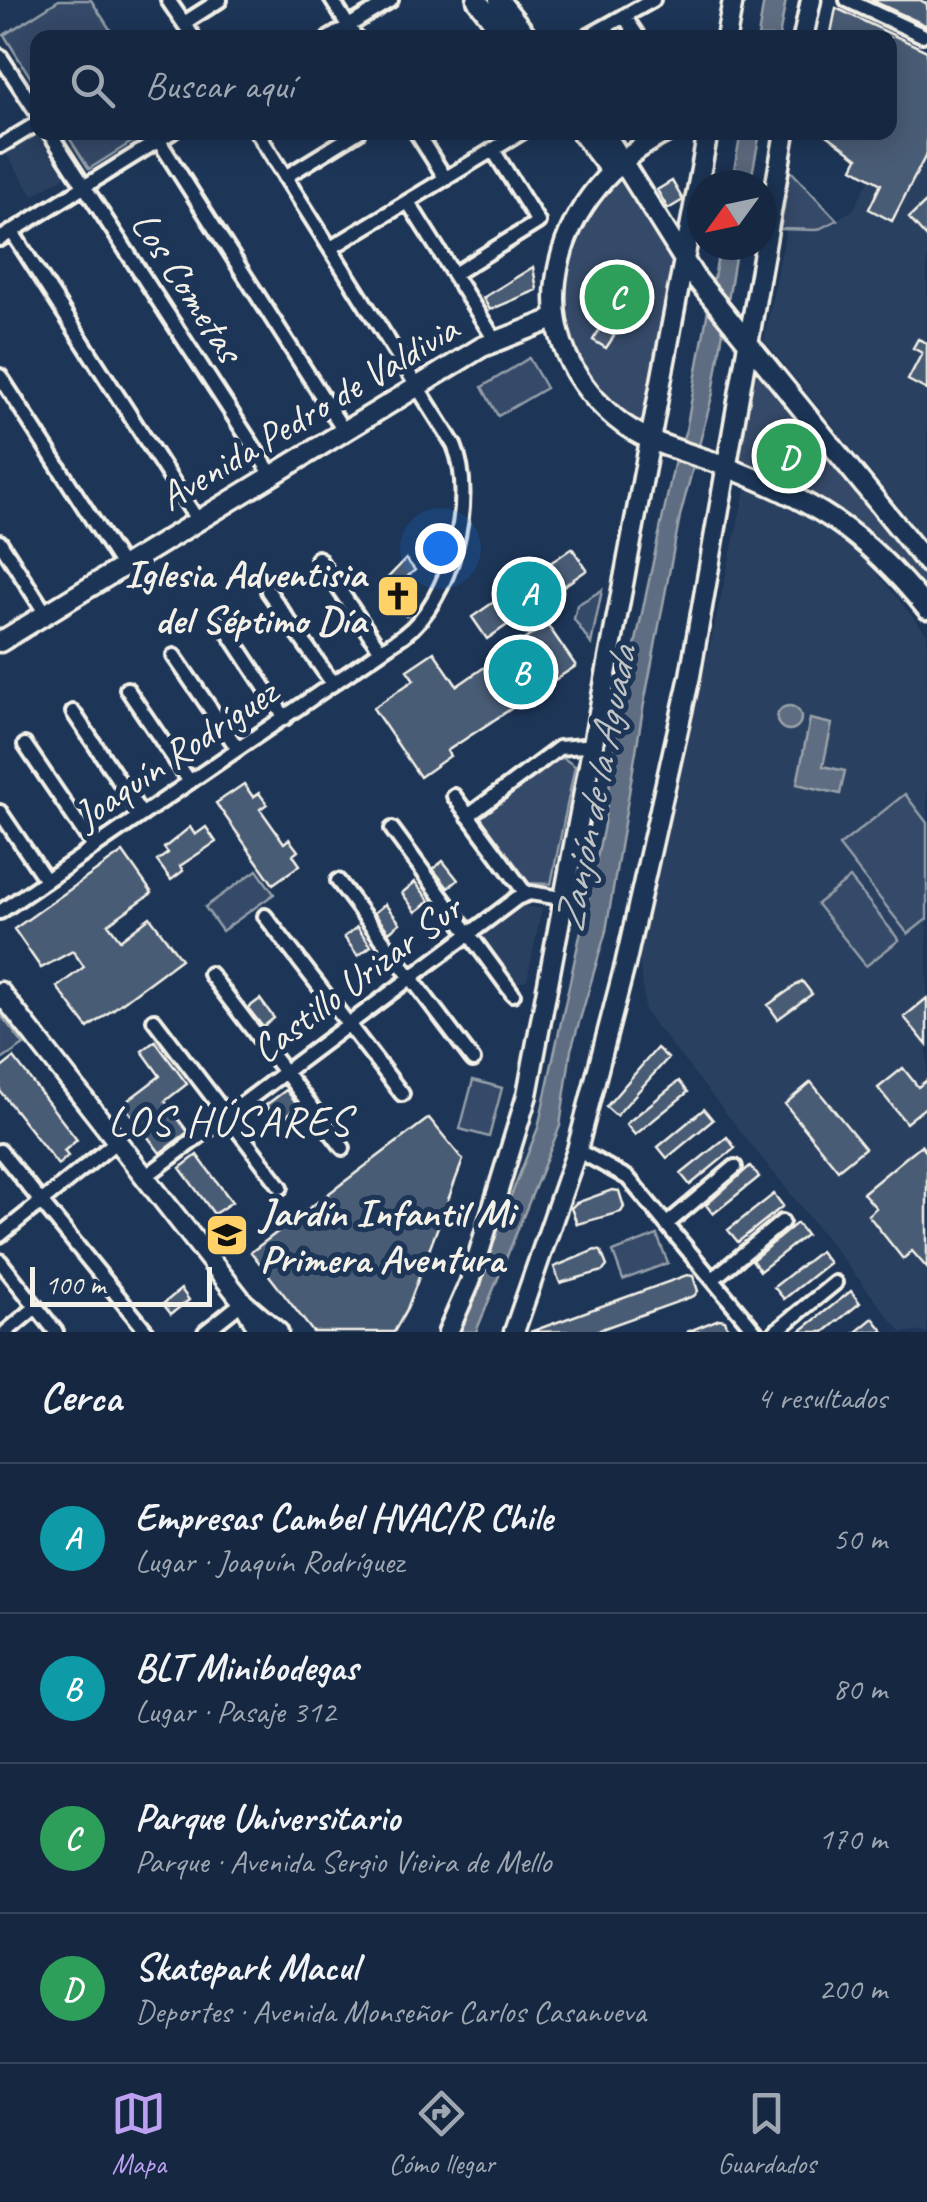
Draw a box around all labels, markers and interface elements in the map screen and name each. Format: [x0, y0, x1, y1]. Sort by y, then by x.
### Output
search box [30, 30, 897, 140]
icon: search [65, 58, 120, 113]
text: Buscar aquí [145, 62, 294, 109]
north arrow [687, 170, 777, 260]
street label: Los Cometas [120, 202, 256, 374]
pin: C [584, 260, 650, 334]
street label: Avenida Pedro de Valdivia [150, 303, 469, 522]
pin: D [756, 418, 822, 494]
your location [415, 523, 466, 574]
place label: Iglesia Adventisia del Séptimo Día [124, 549, 369, 645]
pin: A [496, 556, 562, 632]
church icon: Iglesia Adventisia del Séptimo Día [375, 573, 421, 619]
pin: B [488, 634, 554, 710]
water label: Zanjón de la Aguada [542, 639, 650, 936]
street label: Joaquín Rodríguez [63, 666, 290, 841]
street label: Castillo Urizar Sur [242, 882, 474, 1074]
district label: LOS HÚSARES [108, 1095, 357, 1148]
place label: Jardín Infantil Mi Primera Aventura [257, 1188, 519, 1284]
school or university icon: Jardín Infantil Mi Primera Aventura [204, 1212, 250, 1258]
scale bar [30, 1262, 212, 1306]
text: 100 m [45, 1267, 105, 1302]
text: Cerca [40, 1371, 122, 1424]
text: 4 resultados [756, 1377, 887, 1418]
text: Empresas Cambel HVAC/R Chile [135, 1494, 553, 1541]
text: A [64, 1518, 81, 1559]
text: 50 m [833, 1518, 887, 1559]
text: Lugar · Joaquín Rodríguez [135, 1541, 404, 1582]
text: BLT Minibodegas [135, 1644, 358, 1691]
text: B [64, 1668, 81, 1709]
text: 80 m [833, 1668, 887, 1709]
text: Lugar · Pasaje 312 [135, 1691, 336, 1732]
text: Parque Universitario [135, 1794, 400, 1841]
text: C [65, 1818, 80, 1859]
text: 170 m [818, 1818, 887, 1859]
text: Parque · Avenida Sergio Vieira de Mello [135, 1841, 551, 1882]
text: Skatepark Macul [135, 1944, 358, 1991]
text: D [63, 1968, 82, 2009]
text: 200 m [818, 1968, 887, 2009]
text: Deportes · Avenida Monseñor Carlos Casanueva [135, 1991, 646, 2032]
tab: Mapa [111, 2086, 166, 2181]
tab: Cómo llegar [389, 2086, 495, 2181]
tab: Guardados [717, 2086, 816, 2181]

